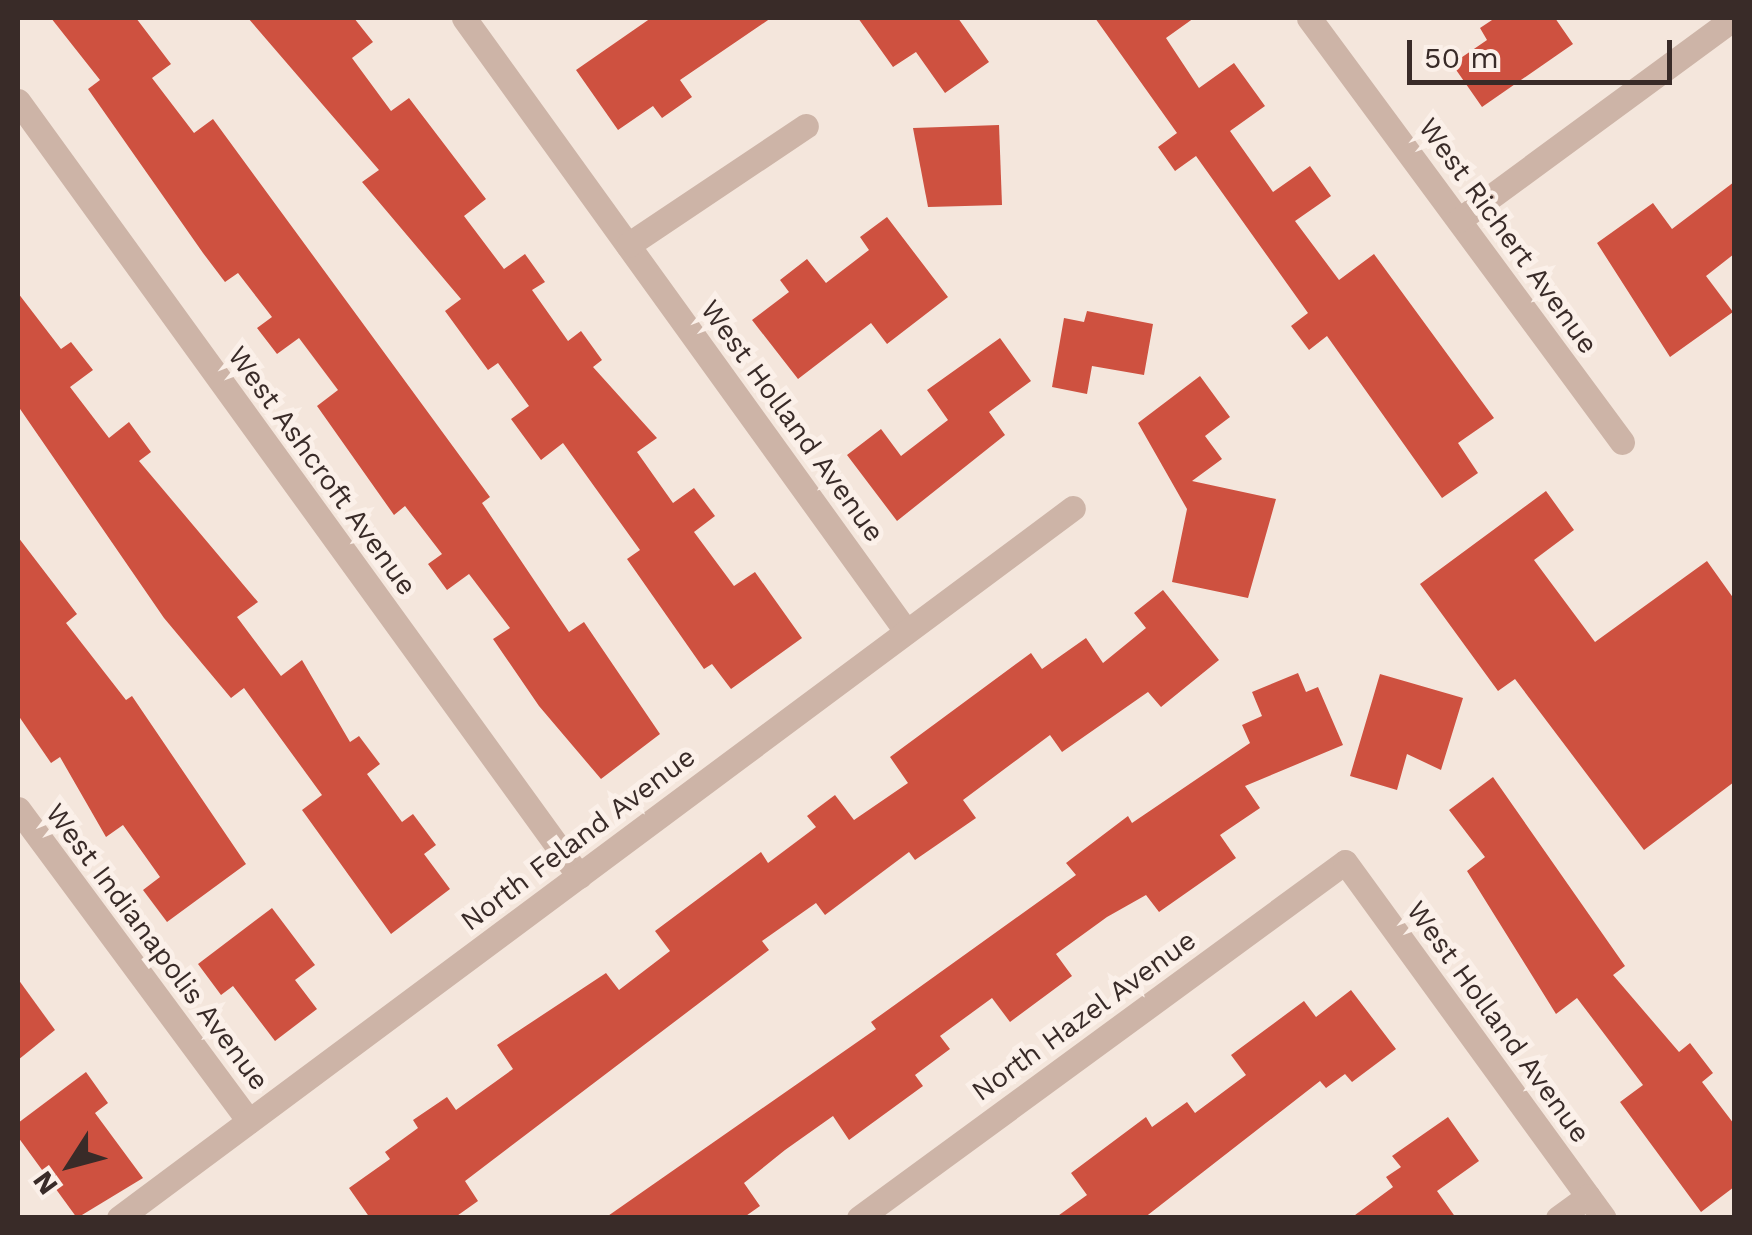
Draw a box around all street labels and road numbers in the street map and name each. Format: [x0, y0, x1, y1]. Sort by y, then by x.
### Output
street label: West Richert Avenue [1411, 111, 1605, 361]
street label: West Holland Avenue [693, 293, 891, 549]
street label: West Ashcroft Avenue [220, 339, 424, 603]
street label: North Feland Avenue [454, 740, 702, 938]
street label: West Indianapolis Avenue [38, 797, 276, 1097]
street label: West Holland Avenue [1399, 894, 1597, 1150]
street label: North Hazel Avenue [965, 923, 1203, 1109]

